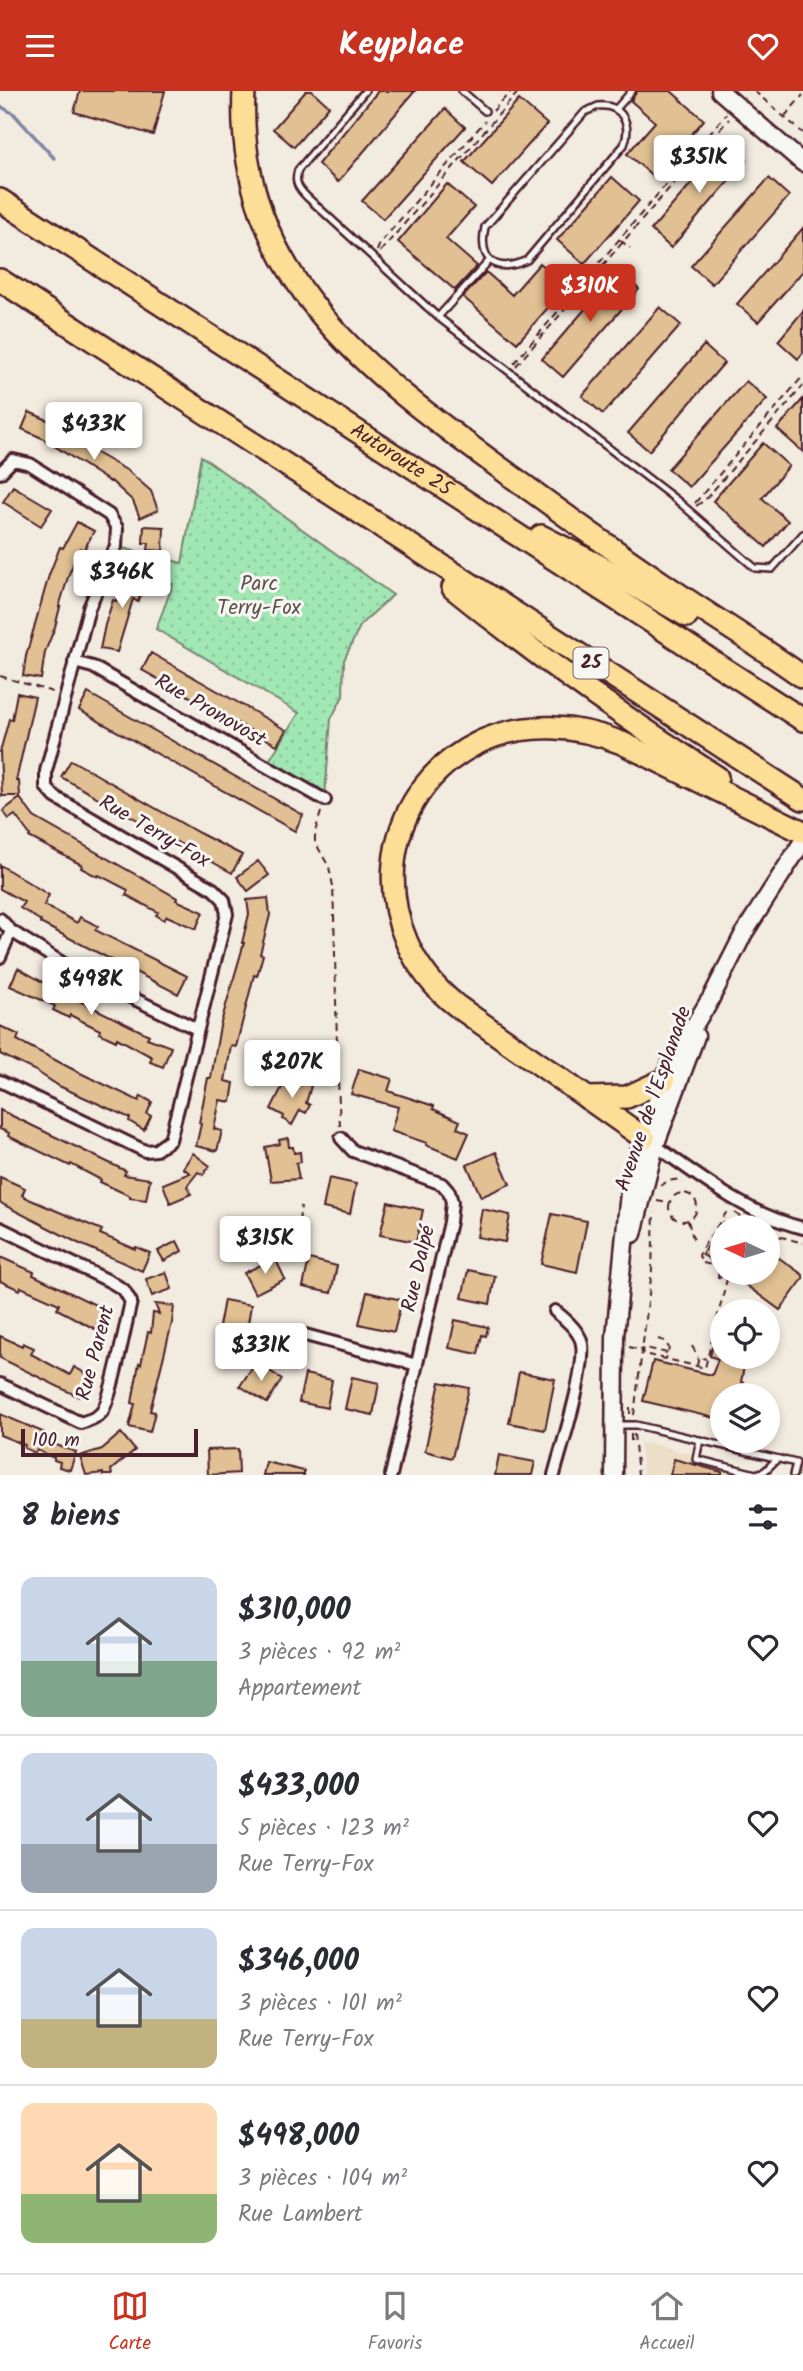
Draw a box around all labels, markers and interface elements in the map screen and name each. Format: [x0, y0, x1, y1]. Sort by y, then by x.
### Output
text: Keyplace [339, 20, 464, 71]
icon: menu [21, 27, 59, 65]
icon: heart [744, 27, 782, 65]
pin: $351K [650, 135, 748, 195]
text: $351K [670, 140, 728, 176]
pin: $310K [541, 265, 639, 324]
text: $310K [561, 269, 619, 305]
pin: $433K [45, 403, 143, 462]
text: $433K [61, 407, 127, 443]
street label: Autoroute 25 [343, 414, 461, 506]
pin: $346K [73, 551, 171, 610]
text: $346K [89, 555, 155, 591]
park label: Parc Terry-Fox [217, 568, 302, 625]
road number: 25 [574, 647, 608, 678]
street label: Rue Pronovost [148, 666, 273, 757]
street label: Rue Terry-Fox [92, 787, 217, 878]
pin: $498K [42, 957, 140, 1017]
text: $498K [58, 962, 124, 998]
street label: Avenue de l'Esplanade [607, 1001, 701, 1196]
pin: $207K [243, 1041, 341, 1100]
text: $207K [260, 1045, 324, 1081]
north arrow [710, 1215, 780, 1285]
map controls [710, 1215, 780, 1453]
pin: $315K [216, 1217, 314, 1276]
text: $315K [236, 1221, 294, 1257]
street label: Rue Dalpé [393, 1222, 445, 1316]
button: locate [710, 1299, 780, 1369]
street label: Rue Parent [67, 1301, 125, 1404]
pin: $331K [212, 1323, 310, 1383]
text: $331K [231, 1328, 291, 1364]
button: layers [710, 1383, 780, 1453]
scale bar [21, 1426, 198, 1458]
text: 100 m [32, 1426, 80, 1456]
text: 8 biens [21, 1493, 120, 1541]
icon: filters [744, 1498, 782, 1536]
text: $310,000 [238, 1587, 351, 1635]
icon: home [77, 1605, 161, 1689]
icon: heart [744, 1628, 782, 1666]
text: 3 pièces · 92 m² [238, 1635, 400, 1671]
text: Appartement [238, 1671, 361, 1707]
text: $433,000 [238, 1763, 359, 1811]
icon: home [77, 1781, 161, 1865]
icon: heart [744, 1804, 782, 1842]
text: 5 pièces · 123 m² [238, 1811, 409, 1847]
text: Rue Terry-Fox [238, 1847, 374, 1883]
text: $346,000 [238, 1938, 359, 1986]
icon: home [77, 1956, 161, 2040]
icon: heart [744, 1979, 782, 2017]
text: 3 pièces · 101 m² [238, 1986, 402, 2022]
text: Rue Terry-Fox [238, 2022, 374, 2058]
text: $498,000 [238, 2113, 359, 2161]
icon: home [77, 2131, 161, 2215]
icon: heart [744, 2154, 782, 2192]
text: 3 pièces · 104 m² [238, 2161, 407, 2197]
text: Rue Lambert [238, 2197, 363, 2233]
tab: Carte [108, 2287, 151, 2359]
tab: Favoris [368, 2287, 422, 2359]
tab: Accueil [639, 2287, 695, 2359]

